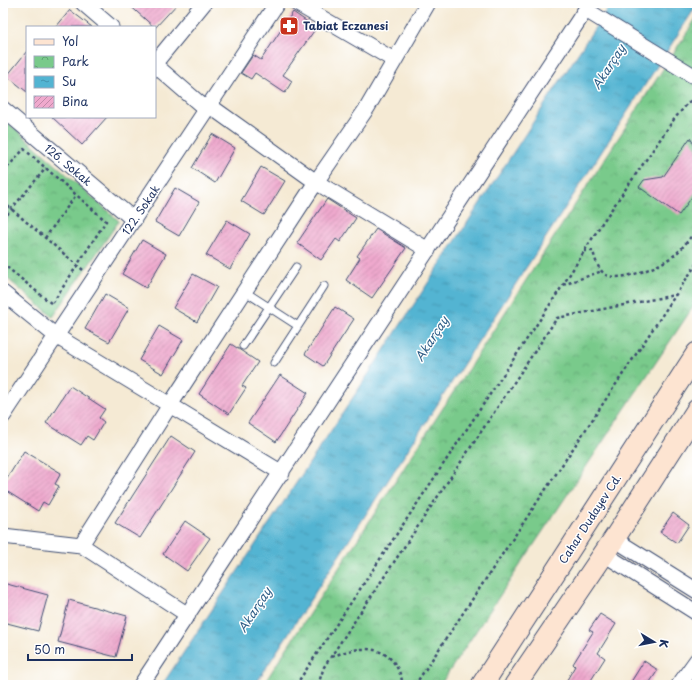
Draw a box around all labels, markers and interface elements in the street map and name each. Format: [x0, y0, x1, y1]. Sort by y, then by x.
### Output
pharmacy icon: Tabiat Eczanesi [278, 15, 300, 37]
place label: Tabiat Eczanesi [303, 17, 388, 34]
legend [26, 26, 156, 118]
text: Yol [62, 32, 78, 50]
water label: Akarçay [587, 40, 630, 92]
text: Park [62, 52, 89, 70]
text: Su [62, 72, 76, 90]
text: Bina [62, 92, 88, 110]
street label: 126. Sokak [41, 140, 96, 190]
street label: 122. Sokak [118, 181, 164, 238]
water label: Akarçay [410, 312, 453, 364]
street label: Cahar Dudayev Cd. [554, 470, 625, 567]
water label: Akarçay [233, 583, 276, 635]
north arrow [634, 622, 674, 662]
scale bar [28, 636, 132, 662]
text: K [655, 638, 673, 649]
text: 50 m [34, 640, 65, 658]

